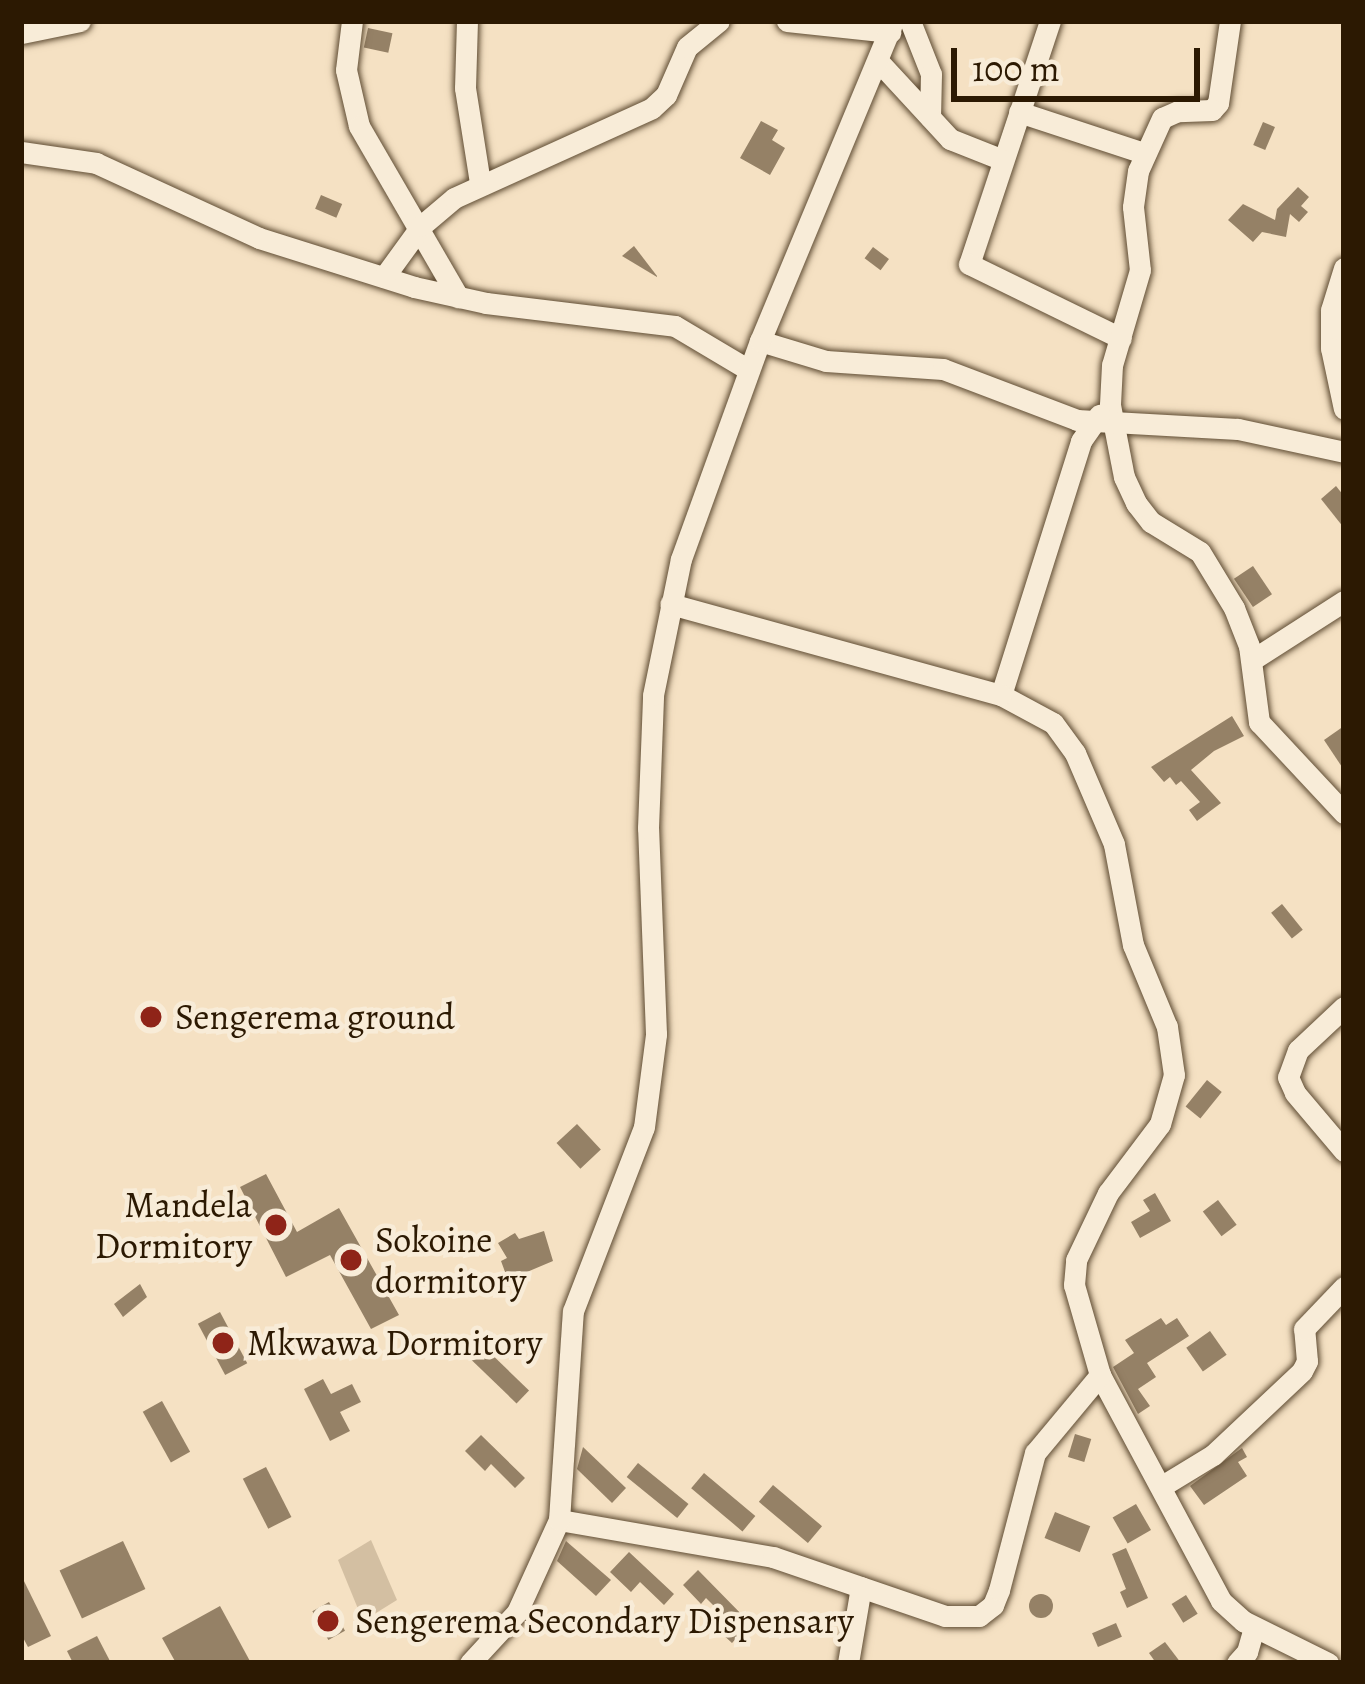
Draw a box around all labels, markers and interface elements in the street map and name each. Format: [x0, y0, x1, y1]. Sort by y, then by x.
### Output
scale bar [957, 24, 1206, 98]
text: 100 m [972, 44, 1060, 93]
place label: Sengerema ground [175, 995, 455, 1039]
marker: Sengerema ground [138, 1004, 164, 1030]
place label: Mandela Dormitory [95, 1182, 252, 1267]
marker: Mandela Dormitory [263, 1212, 289, 1238]
place label: Sokoine dormitory [375, 1217, 526, 1302]
marker: Sokoine dormitory [338, 1247, 364, 1273]
place label: Mkwawa Dormitory [247, 1321, 542, 1365]
marker: Mkwawa Dormitory [210, 1330, 236, 1356]
place label: Sengerema Secondary Dispensary [355, 1599, 854, 1643]
marker: Sengerema Secondary Dispensary [312, 1605, 344, 1637]

